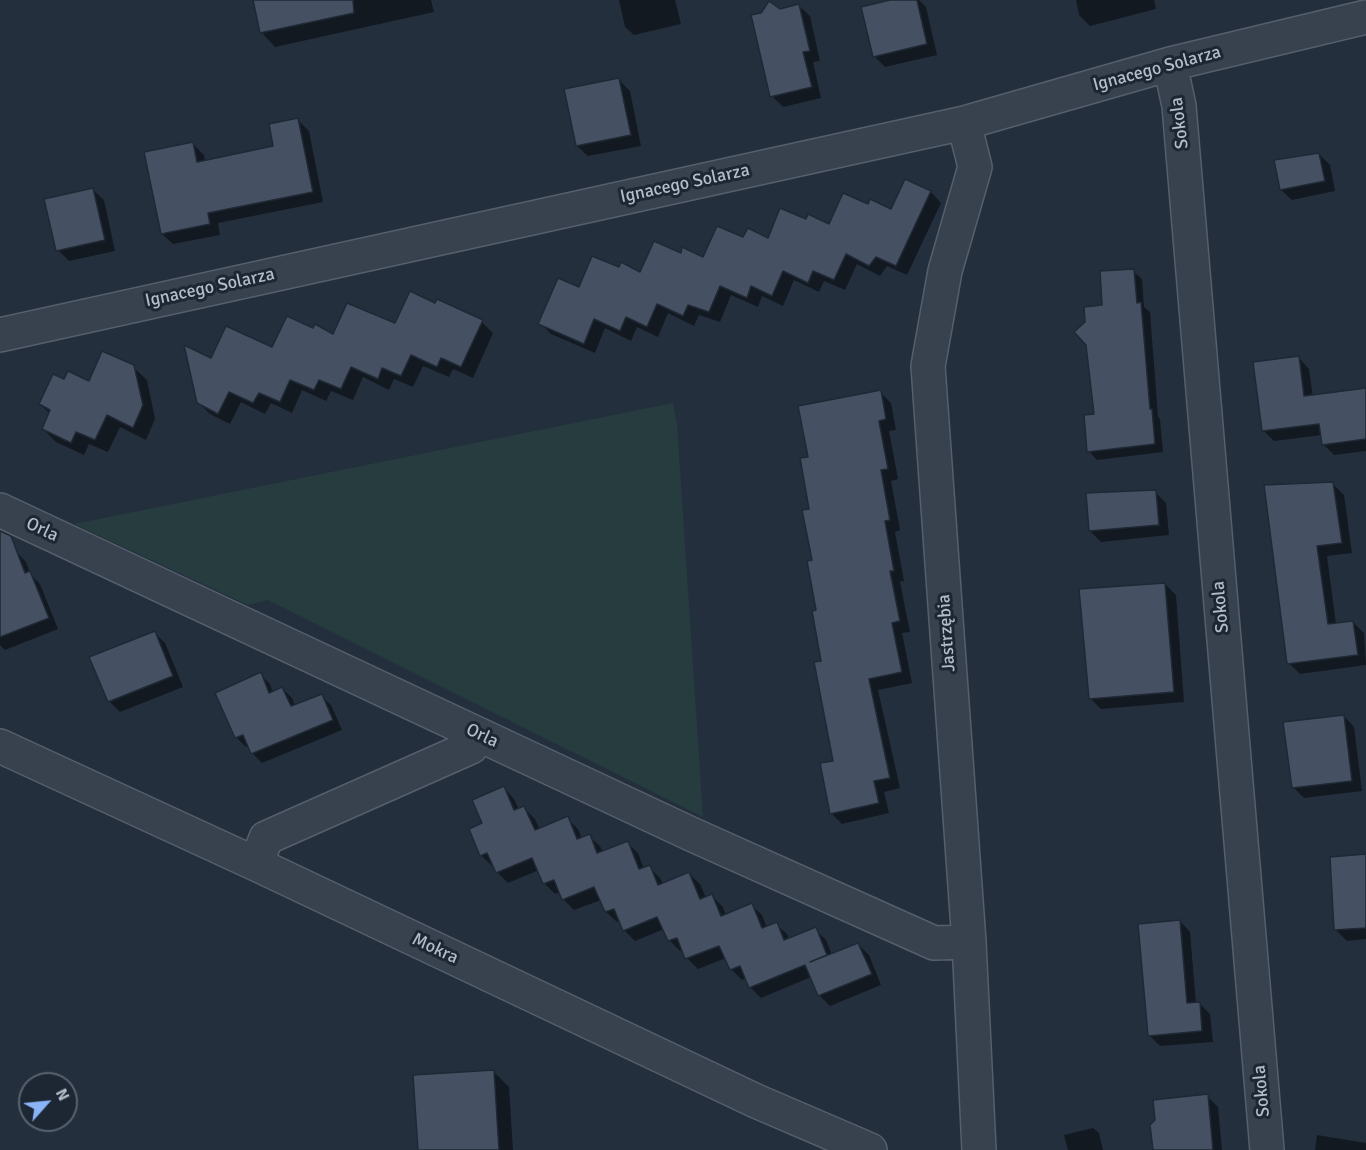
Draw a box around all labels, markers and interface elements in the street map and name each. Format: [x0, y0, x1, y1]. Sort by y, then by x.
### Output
street label: Ignacego Solarza [1091, 42, 1223, 96]
street label: Sokola [1166, 96, 1194, 150]
street label: Ignacego Solarza [618, 160, 752, 208]
street label: Ignacego Solarza [143, 264, 277, 312]
street label: Orla [23, 513, 61, 547]
street label: Sokola [1208, 580, 1234, 634]
street label: Jastrzębia [934, 593, 960, 673]
street label: Orla [463, 719, 501, 753]
street label: Mokra [408, 929, 462, 969]
street label: Sokola [1249, 1064, 1275, 1118]
north arrow [18, 1072, 78, 1132]
text: N [51, 1085, 74, 1104]

